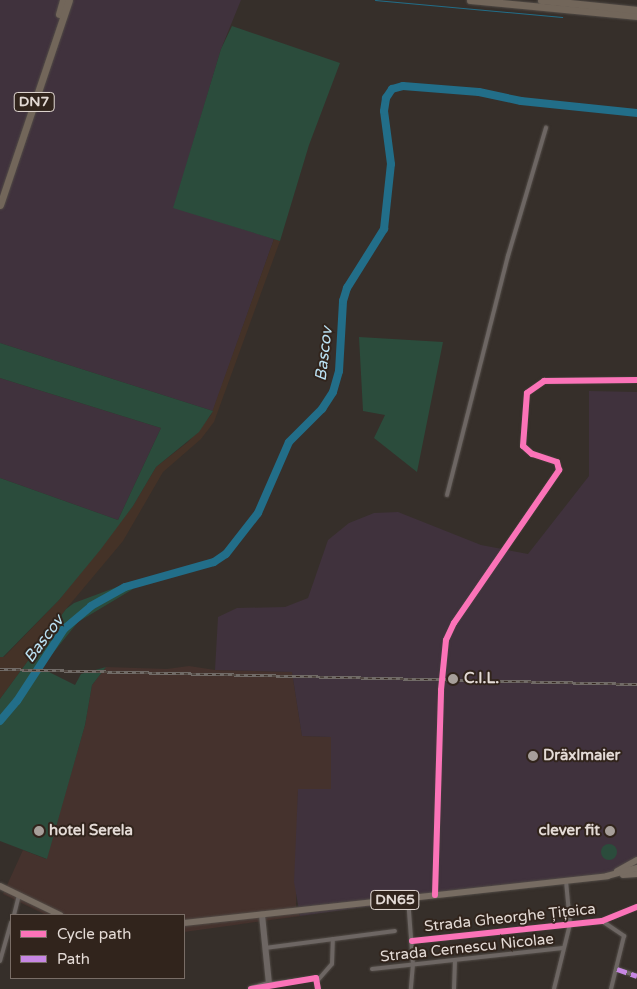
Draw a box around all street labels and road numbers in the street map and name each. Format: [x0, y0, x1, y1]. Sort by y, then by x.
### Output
road number: DN7 [13, 90, 55, 114]
road number: DN65 [370, 888, 420, 912]
street label: Strada Gheorghe Țițeica [423, 900, 597, 936]
street label: Strada Cernescu Nicolae [379, 930, 555, 966]

